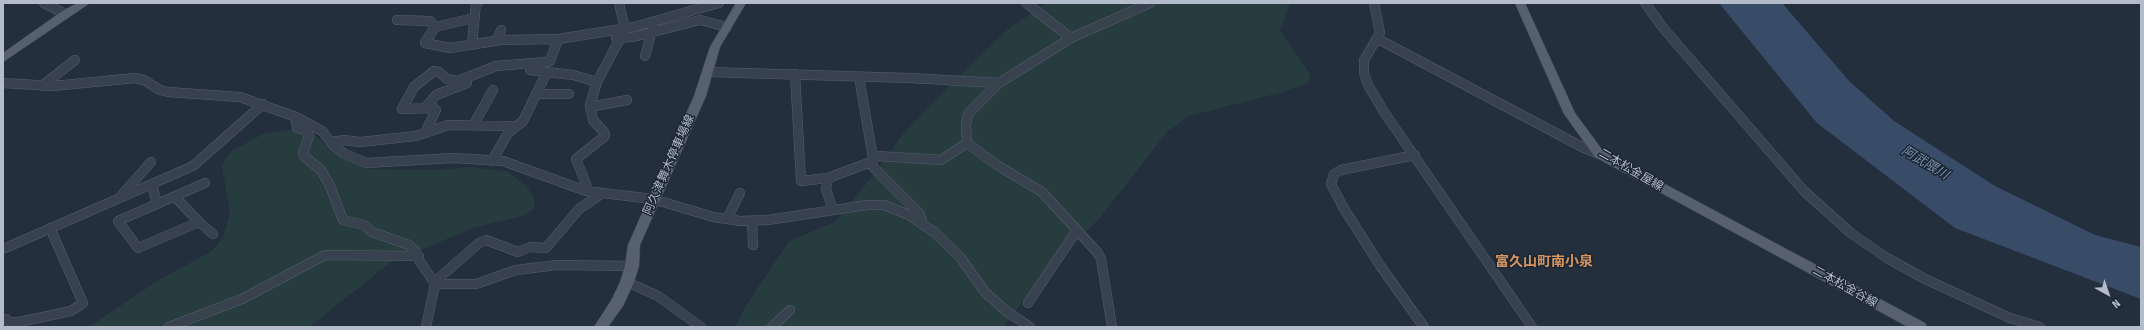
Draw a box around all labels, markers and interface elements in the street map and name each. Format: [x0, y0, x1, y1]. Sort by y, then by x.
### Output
street label: 阿久津舞木停車場線 [640, 113, 698, 217]
water label: 阿武隈川 [1899, 143, 1951, 183]
street label: 二本松金屋線 [1596, 146, 1666, 194]
district label: 富久山町南小泉 [1495, 254, 1593, 270]
street label: 二本松金谷線 [1810, 263, 1880, 311]
north arrow [2088, 274, 2128, 314]
text: N [2109, 296, 2123, 311]

